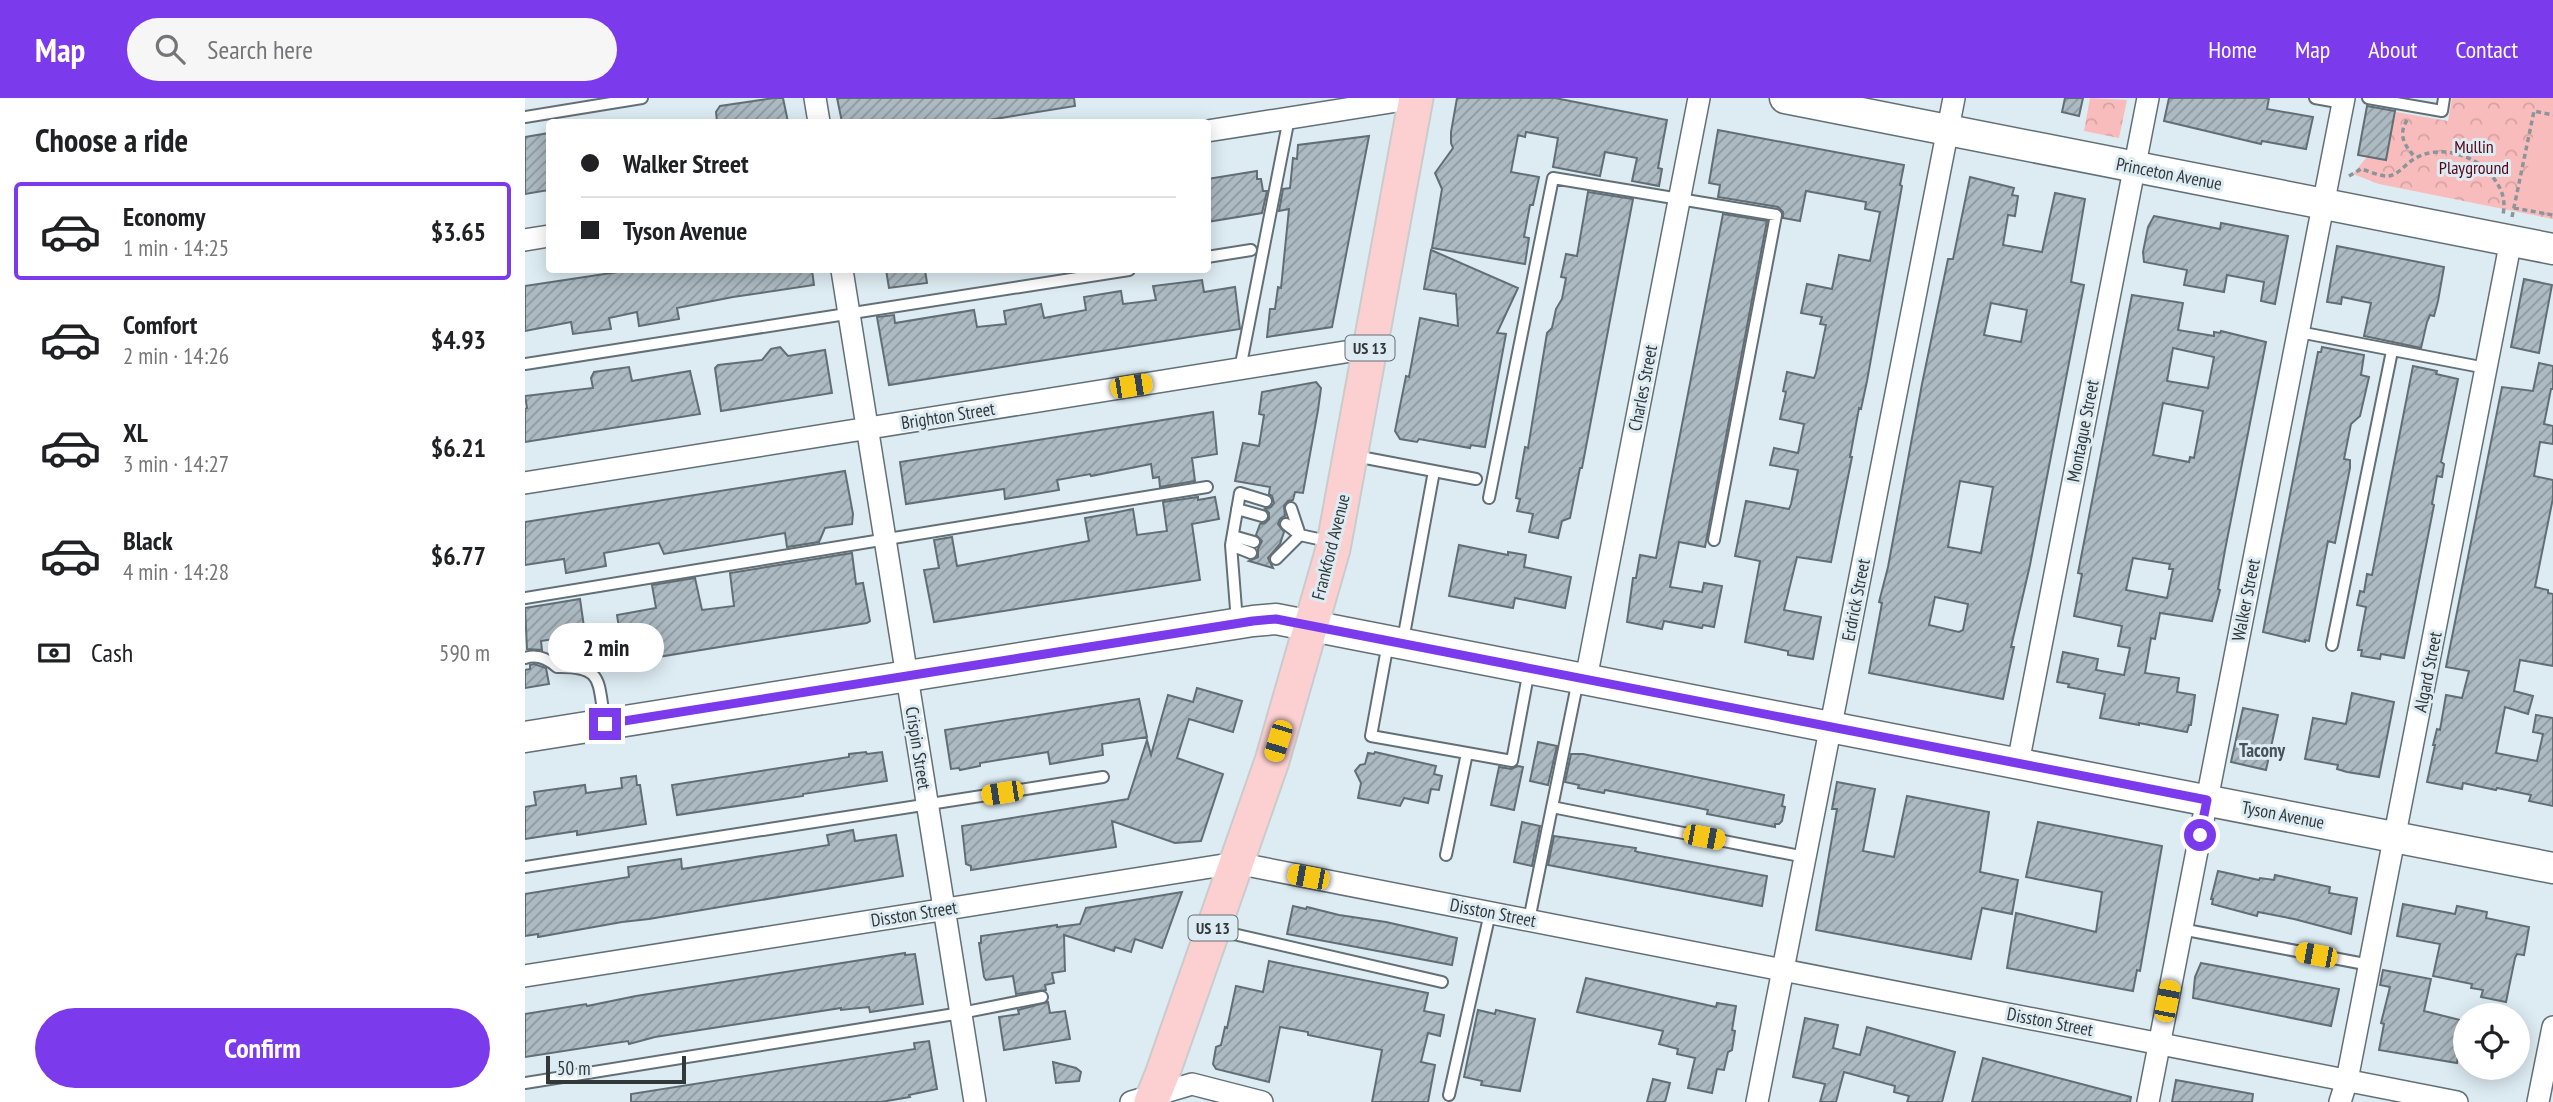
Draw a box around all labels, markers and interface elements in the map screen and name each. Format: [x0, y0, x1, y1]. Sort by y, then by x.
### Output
search box [127, 18, 617, 81]
text: Map [35, 28, 85, 71]
icon: search [151, 30, 189, 68]
text: Search here [207, 33, 313, 66]
text: Home [2208, 34, 2257, 65]
text: Map [2295, 34, 2330, 65]
text: About [2368, 34, 2417, 65]
text: Contact [2455, 34, 2518, 65]
text: Choose a ride [35, 119, 188, 161]
park label: Mullin Playground [2439, 135, 2509, 179]
text: Walker Street [623, 147, 749, 180]
street label: Princeton Avenue [2114, 152, 2224, 195]
icon: car [39, 200, 102, 263]
text: Economy [123, 200, 205, 233]
text: Tyson Avenue [623, 214, 747, 247]
text: $3.65 [431, 215, 486, 248]
text: 1 min · 14:25 [123, 233, 229, 262]
icon: car [39, 308, 102, 371]
text: Comfort [123, 308, 197, 341]
text: $4.93 [431, 323, 486, 356]
road number: US 13 [1345, 336, 1395, 360]
text: 2 min · 14:26 [123, 341, 229, 370]
street label: Charles Street [1623, 343, 1662, 433]
car [1109, 372, 1154, 400]
street label: Montague Street [2061, 378, 2104, 484]
street label: Brighton Street [899, 397, 996, 434]
icon: car [39, 416, 102, 479]
text: XL [123, 416, 148, 449]
text: $6.21 [431, 431, 486, 464]
text: 3 min · 14:27 [123, 449, 229, 478]
street label: Frankford Avenue [1306, 492, 1355, 602]
icon: car [39, 524, 102, 587]
text: Black [123, 524, 173, 557]
text: $6.77 [431, 539, 486, 572]
text: 4 min · 14:28 [123, 557, 229, 586]
street label: Erdrick Street [1836, 557, 1875, 643]
street label: Walker Street [2226, 557, 2265, 643]
callout: 2 min [547, 622, 663, 672]
street label: Algard Street [2408, 630, 2447, 714]
text: 2 min [583, 633, 629, 662]
icon: cash [35, 634, 73, 672]
text: Cash [91, 636, 133, 669]
text: 590 m [439, 638, 490, 667]
street label: Crispin Street [901, 705, 936, 791]
route end [589, 708, 621, 740]
car [1262, 718, 1295, 764]
district label: Tacony [2239, 738, 2285, 762]
car [980, 779, 1025, 807]
street label: Tyson Avenue [2240, 795, 2326, 834]
route start [2184, 819, 2216, 851]
car [1682, 823, 1727, 851]
car [1286, 863, 1331, 891]
street label: Disston Street [1448, 893, 1538, 932]
street label: Disston Street [869, 895, 959, 932]
road number: US 13 [1189, 916, 1237, 940]
car [2294, 941, 2339, 969]
car [2153, 978, 2182, 1024]
street label: Disston Street [2005, 1002, 2095, 1041]
map controls [2453, 1003, 2530, 1080]
button: locate [2453, 1003, 2530, 1080]
button: Confirm [35, 1008, 490, 1088]
scale bar [546, 1053, 686, 1085]
text: 50 m [557, 1056, 591, 1080]

